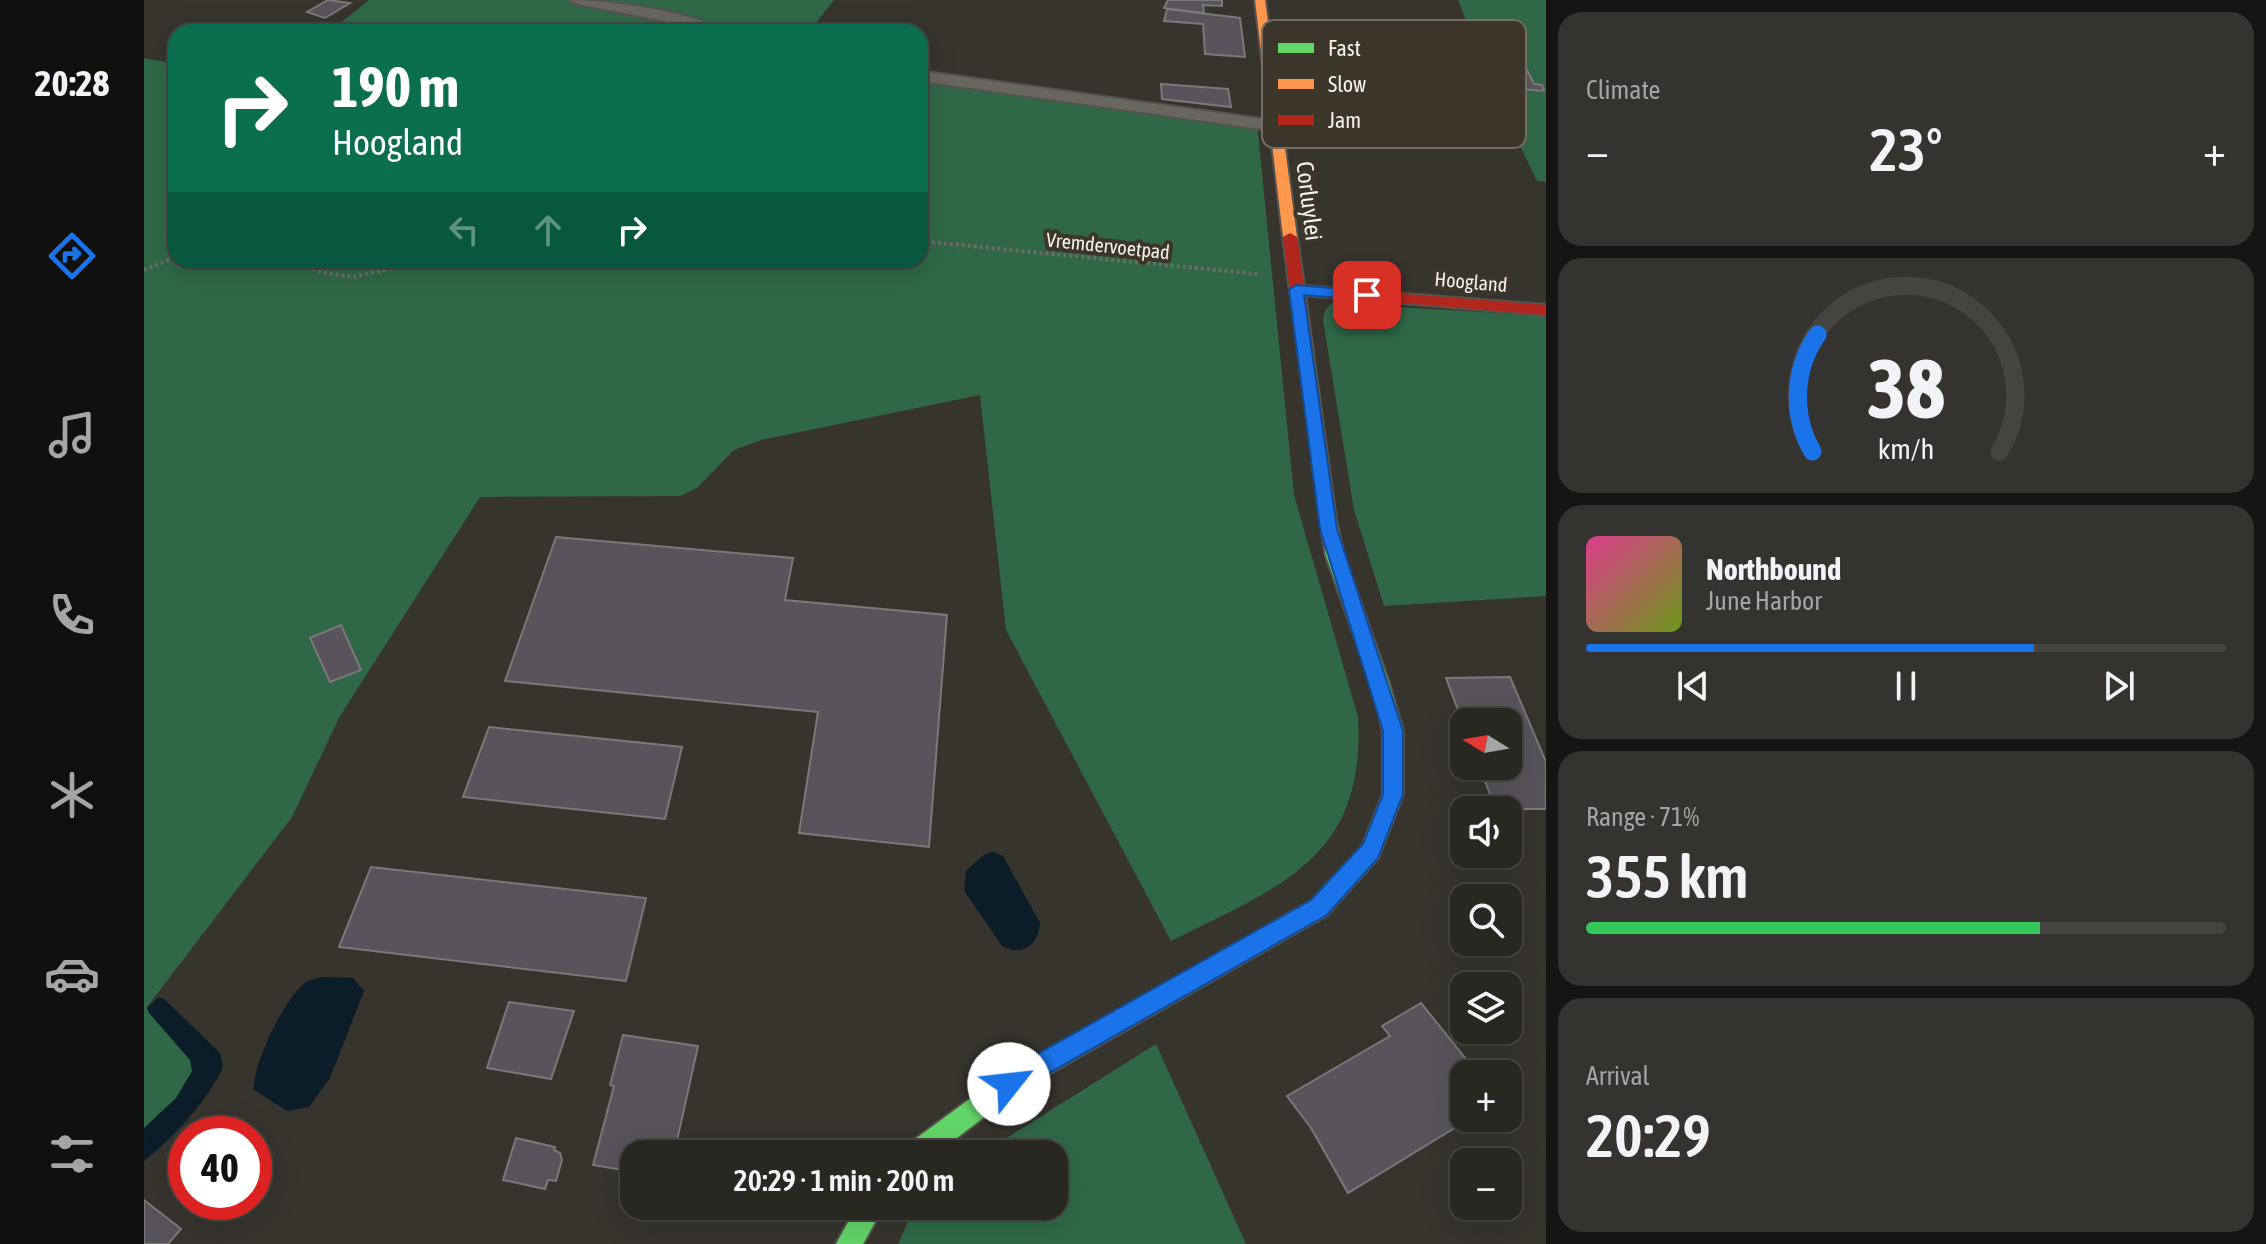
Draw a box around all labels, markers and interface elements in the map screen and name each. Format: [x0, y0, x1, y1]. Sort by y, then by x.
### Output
legend [1262, 20, 1526, 148]
text: Fast [1328, 35, 1361, 61]
text: 190 m [332, 55, 459, 119]
icon: right [200, 56, 304, 160]
text: 20:28 [35, 62, 109, 104]
text: Slow [1328, 71, 1366, 97]
text: Climate [1586, 75, 1660, 105]
text: Jam [1328, 107, 1361, 133]
text: 23° [1870, 115, 1942, 184]
text: Hoogland [332, 121, 463, 163]
text: − [1586, 125, 1609, 175]
text: + [2203, 125, 2226, 175]
street label: Corluylei [1291, 160, 1328, 242]
icon: left [442, 208, 486, 252]
icon: ahead [526, 208, 570, 252]
icon: right [610, 208, 654, 252]
icon: directions [44, 228, 100, 284]
street label: Vremdervoetpad [1045, 228, 1171, 263]
pin [1333, 261, 1401, 329]
street label: Hoogland [1434, 267, 1508, 296]
icon: arrive [1345, 273, 1389, 317]
text: 38 [1867, 339, 1945, 435]
icon: music [44, 407, 100, 463]
text: km/h [1878, 432, 1934, 465]
text: Northbound [1706, 552, 1841, 586]
text: June Harbor [1706, 586, 1822, 616]
icon: phone [44, 587, 100, 643]
icon: previous [1671, 664, 1715, 708]
icon: pause [1884, 664, 1928, 708]
icon: next [2097, 664, 2141, 708]
north arrow [1450, 708, 1522, 780]
map controls [1450, 708, 1522, 1220]
icon: climate [44, 767, 100, 823]
button: sound [1450, 796, 1522, 868]
text: Range · 71% [1586, 802, 1699, 832]
text: 355 km [1586, 842, 1748, 911]
button: search [1450, 884, 1522, 956]
icon: car [44, 946, 100, 1002]
button: layers [1450, 972, 1522, 1044]
position arrow [967, 1042, 1051, 1126]
button: + [1450, 1060, 1522, 1132]
text: Arrival [1586, 1061, 1650, 1091]
text: 20:29 [1586, 1101, 1711, 1170]
speed limit sign: 40 [168, 1116, 272, 1220]
icon: filters [44, 1126, 100, 1182]
button: − [1450, 1148, 1522, 1220]
text: 20:29 · 1 min · 200 m [734, 1163, 954, 1197]

